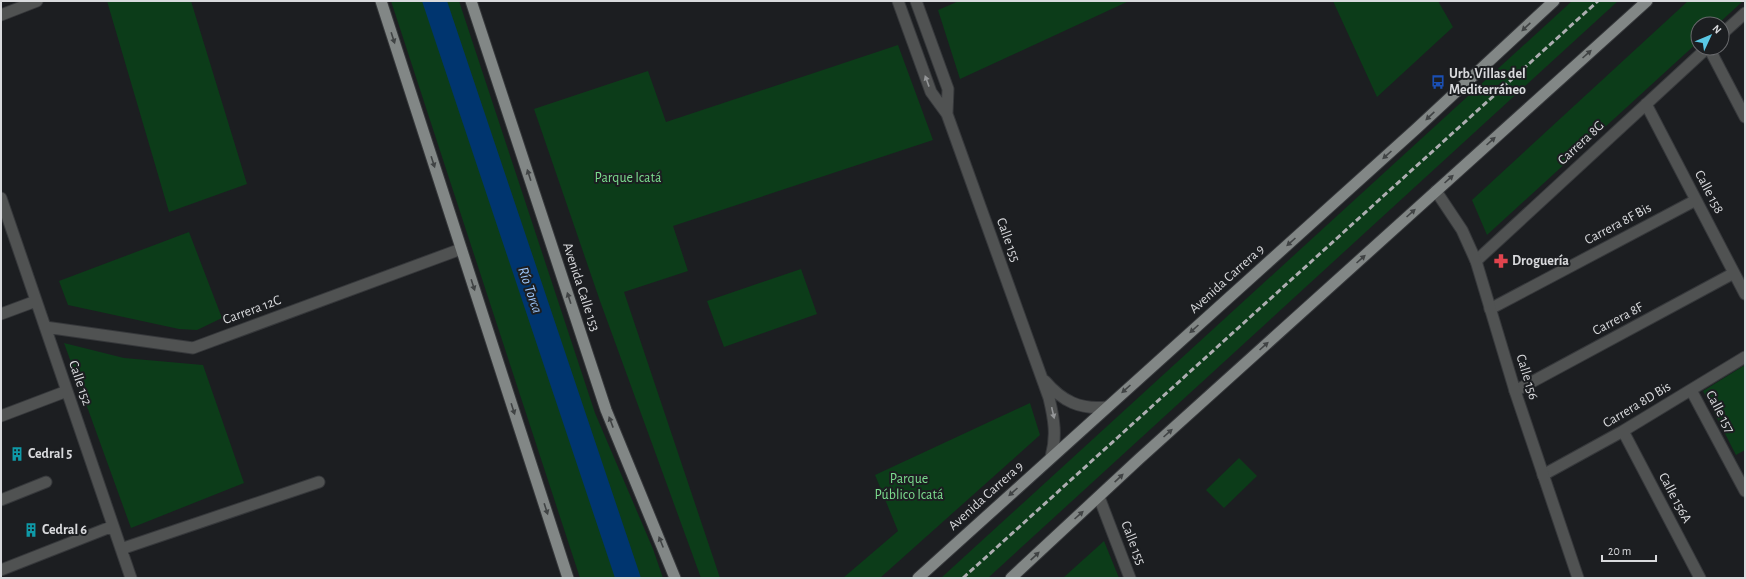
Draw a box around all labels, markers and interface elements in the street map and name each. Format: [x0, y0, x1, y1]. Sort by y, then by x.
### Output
north arrow [1690, 16, 1730, 56]
one-way arrow [1521, 23, 1531, 32]
text: N [1710, 23, 1723, 36]
one-way arrow [390, 32, 396, 44]
one-way arrow [1582, 50, 1593, 59]
place label: Urb. Villas del Mediterráneo [1449, 67, 1526, 97]
bus stop icon: Urb. Villas del Mediterráneo [1430, 74, 1446, 90]
one-way arrow [924, 75, 930, 87]
one-way arrow [1426, 111, 1435, 120]
street label: Carrera 8G [1555, 118, 1607, 168]
one-way arrow [1486, 137, 1496, 146]
one-way arrow [1383, 150, 1392, 159]
one-way arrow [430, 156, 436, 168]
street label: Calle 158 [1692, 168, 1726, 216]
one-way arrow [525, 169, 531, 181]
park label: Parque Icatá [595, 171, 662, 185]
one-way arrow [1444, 175, 1454, 184]
street label: Carrera 8F Bis [1582, 201, 1654, 247]
one-way arrow [1406, 208, 1416, 218]
street label: Calle 155 [994, 216, 1022, 264]
one-way arrow [1286, 237, 1296, 247]
street label: Avenida Calle 153 [560, 241, 602, 333]
street label: Avenida Carrera 9 [1187, 242, 1267, 316]
pharmacy icon: Droguería [1493, 253, 1509, 269]
one-way arrow [1356, 254, 1366, 264]
place label: Droguería [1512, 254, 1569, 268]
water label: Río Torca [515, 265, 545, 315]
one-way arrow [470, 280, 476, 292]
one-way arrow [566, 292, 572, 304]
street label: Carrera 12C [221, 293, 283, 327]
street label: Carrera 8F [1590, 299, 1646, 338]
one-way arrow [1189, 324, 1199, 333]
one-way arrow [1260, 342, 1269, 351]
street label: Calle 156 [1513, 353, 1541, 401]
street label: Calle 152 [66, 359, 94, 407]
street label: Carrera 8D Bis [1601, 379, 1673, 431]
one-way arrow [1121, 385, 1132, 394]
street label: Calle 157 [1703, 388, 1737, 436]
one-way arrow [510, 403, 516, 415]
one-way arrow [1050, 407, 1056, 419]
one-way arrow [607, 415, 613, 427]
one-way arrow [1163, 429, 1173, 438]
building icon: Cedral 5 [9, 446, 25, 462]
place label: Cedral 5 [28, 447, 72, 461]
street label: Avenida Carrera 9 [946, 459, 1026, 533]
street label: Calle 156A [1656, 471, 1694, 525]
park label: Parque Público Icatá [875, 472, 944, 502]
one-way arrow [1114, 473, 1124, 483]
one-way arrow [1008, 487, 1017, 496]
one-way arrow [543, 504, 549, 516]
one-way arrow [1074, 510, 1084, 520]
street label: Calle 155 [1118, 519, 1148, 567]
building icon: Cedral 6 [23, 522, 39, 538]
place label: Cedral 6 [42, 523, 87, 537]
one-way arrow [657, 535, 663, 547]
scale bar [1602, 537, 1656, 563]
text: 20 m [1608, 545, 1631, 557]
one-way arrow [1030, 552, 1039, 561]

